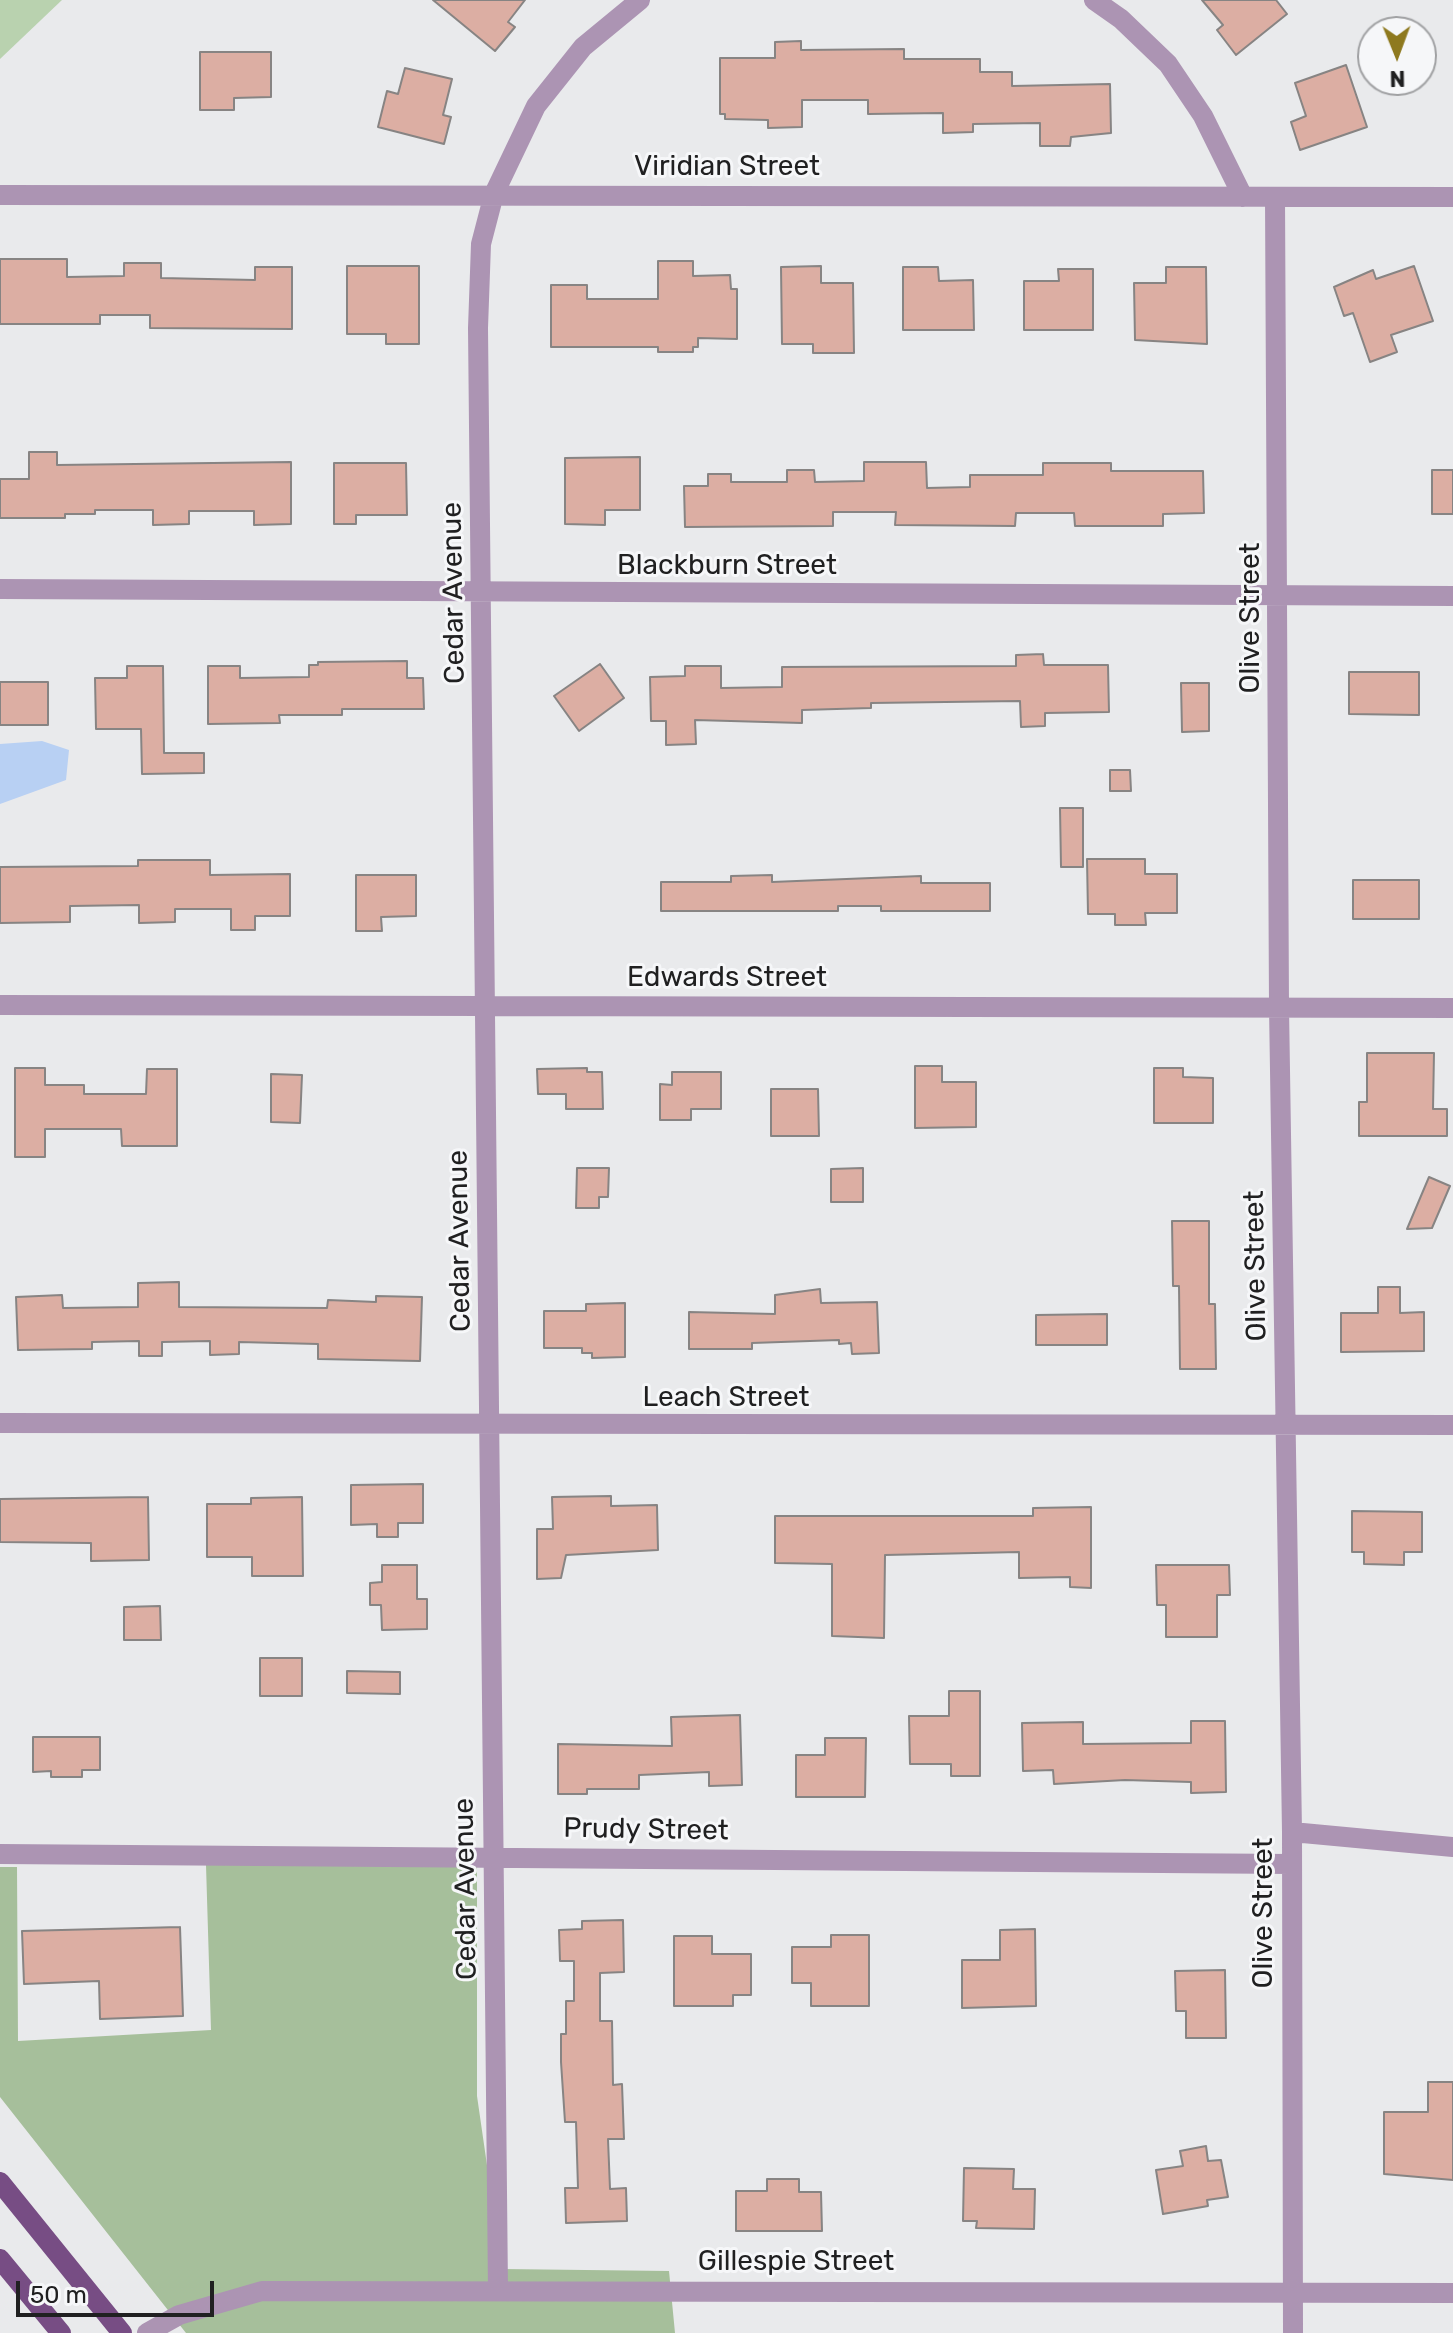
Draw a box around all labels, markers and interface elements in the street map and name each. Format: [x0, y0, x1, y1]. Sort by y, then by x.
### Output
north arrow [1357, 16, 1437, 96]
text: N [1389, 65, 1406, 92]
street label: Viridian Street [634, 150, 820, 184]
street label: Cedar Avenue [436, 502, 472, 684]
street label: Olive Street [1234, 542, 1268, 694]
street label: Blackburn Street [617, 549, 837, 583]
street label: Edwards Street [627, 961, 827, 995]
street label: Cedar Avenue [442, 1150, 478, 1332]
street label: Olive Street [1238, 1190, 1274, 1342]
street label: Leach Street [643, 1381, 809, 1415]
street label: Cedar Avenue [448, 1798, 484, 1980]
street label: Prudy Street [563, 1812, 729, 1848]
street label: Olive Street [1247, 1837, 1281, 1989]
street label: Gillespie Street [698, 2245, 894, 2279]
scale bar [20, 2265, 218, 2315]
text: 50 m [30, 2281, 87, 2309]

